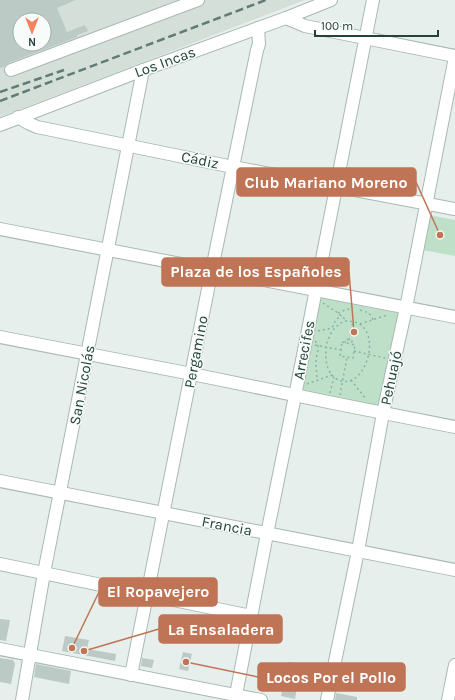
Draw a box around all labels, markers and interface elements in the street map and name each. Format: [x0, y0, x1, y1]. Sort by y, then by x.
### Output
north arrow [12, 12, 52, 52]
scale bar [315, 12, 438, 38]
text: 100 m [321, 19, 353, 33]
text: N [28, 35, 36, 48]
street label: Los Incas [132, 43, 198, 81]
street label: Cádiz [180, 147, 220, 173]
callout: Club Mariano Moreno [237, 168, 416, 196]
text: Club Mariano Moreno [244, 173, 408, 192]
callout: Plaza de los Españoles [162, 258, 349, 286]
text: Plaza de los Españoles [170, 262, 342, 281]
street label: Pergamino [180, 314, 212, 390]
street label: Arrecifes [289, 319, 319, 381]
street label: San Nicolás [65, 344, 99, 426]
street label: Pehuajó [376, 349, 406, 407]
street label: Francia [200, 512, 254, 540]
callout: El Ropavejero [99, 578, 217, 606]
text: El Ropavejero [107, 582, 209, 601]
callout: La Ensaladera [159, 615, 282, 643]
text: La Ensaladera [168, 620, 274, 639]
callout: Locos Por el Pollo [258, 663, 405, 691]
text: Locos Por el Pollo [266, 668, 396, 687]

